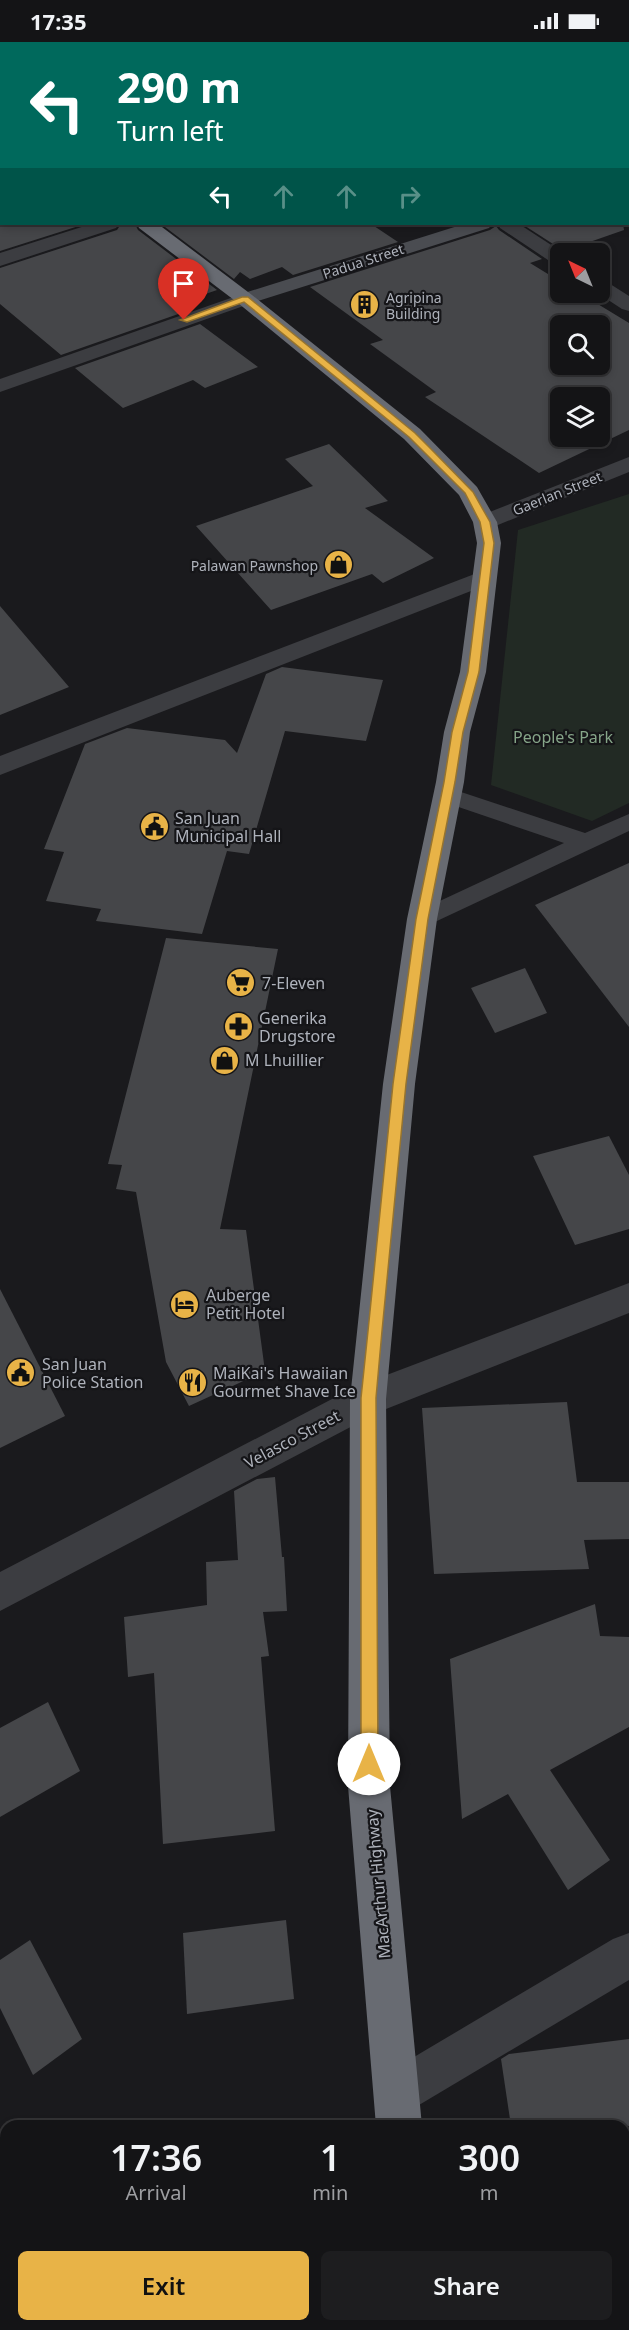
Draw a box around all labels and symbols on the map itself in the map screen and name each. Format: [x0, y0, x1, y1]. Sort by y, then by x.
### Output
street label: Padua Street [320, 239, 406, 283]
north arrow [550, 243, 610, 303]
pin [158, 258, 209, 320]
place label: Agripina Building [386, 288, 442, 323]
building icon: Agripina Building [349, 289, 381, 321]
street label: Gaerlan Street [510, 466, 604, 520]
shop icon: Palawan Pawnshop [323, 549, 355, 581]
place label: Palawan Pawnshop [191, 556, 318, 575]
park label: People's Park [513, 726, 613, 748]
place label: San Juan Municipal Hall [175, 807, 281, 847]
public building icon: San Juan Municipal Hall [138, 811, 170, 843]
supermarket icon: 7-Eleven [225, 967, 257, 999]
place label: 7-Eleven [262, 972, 325, 994]
place label: Generika Drugstore [259, 1007, 335, 1047]
pharmacy icon: Generika Drugstore [222, 1011, 254, 1043]
shop icon: M Lhuillier [208, 1044, 240, 1076]
place label: M Lhuillier [245, 1049, 324, 1071]
place label: Auberge Petit Hotel [206, 1284, 285, 1324]
hotel icon: Auberge Petit Hotel [169, 1288, 201, 1320]
place label: San Juan Police Station [42, 1353, 144, 1393]
public building icon: San Juan Police Station [5, 1357, 37, 1389]
place label: MaiKai's Hawaiian Gourmet Shave Ice [213, 1362, 356, 1402]
restaurant icon: MaiKai's Hawaiian Gourmet Shave Ice [176, 1366, 208, 1398]
street label: Velasco Street [240, 1404, 344, 1473]
position arrow [337, 1732, 401, 1796]
street label: MacArthur Highway [360, 1808, 395, 1960]

